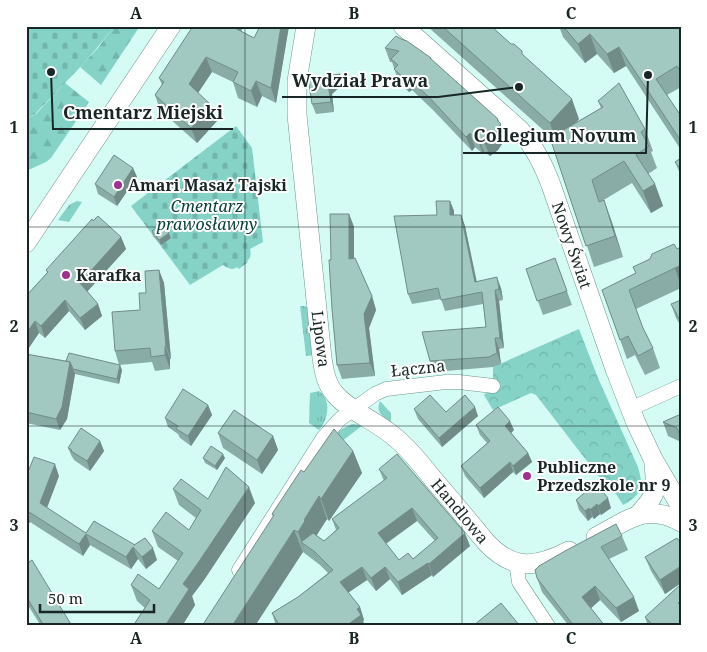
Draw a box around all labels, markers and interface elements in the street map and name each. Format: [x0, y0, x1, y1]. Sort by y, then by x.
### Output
text: A [130, 2, 143, 24]
text: B [349, 2, 360, 24]
text: C [566, 2, 577, 24]
callout: Wydział Prawa [282, 64, 438, 97]
text: Wydział Prawa [292, 68, 428, 92]
callout: Cmentarz Miejski [53, 96, 233, 129]
text: Cmentarz Miejski [63, 100, 224, 124]
text: 1 [9, 116, 19, 138]
text: 1 [688, 116, 698, 138]
callout: Collegium Novum [463, 120, 646, 153]
text: Collegium Novum [474, 123, 637, 147]
place label: Amari Masaż Tajski [128, 174, 287, 196]
marker: Amari Masaż Tajski [112, 179, 124, 191]
park label: Cmentarz prawosławny [156, 195, 257, 235]
street label: Nowy Świat [547, 199, 597, 292]
place label: Karafka [76, 264, 142, 286]
marker: Karafka [60, 269, 72, 281]
street label: Lipowa [307, 309, 335, 369]
text: 2 [9, 315, 19, 337]
text: 2 [688, 315, 698, 337]
street label: Łączna [390, 354, 446, 382]
place label: Publiczne Przedszkole nr 9 [537, 456, 671, 496]
marker: Publiczne Przedszkole nr 9 [521, 470, 533, 482]
street label: Handlowa [426, 474, 494, 548]
text: 3 [9, 514, 19, 536]
text: 3 [688, 514, 698, 536]
scale bar [40, 582, 154, 614]
text: 50 m [48, 588, 83, 608]
text: A [130, 627, 143, 649]
text: B [349, 627, 360, 649]
text: C [566, 627, 577, 649]

